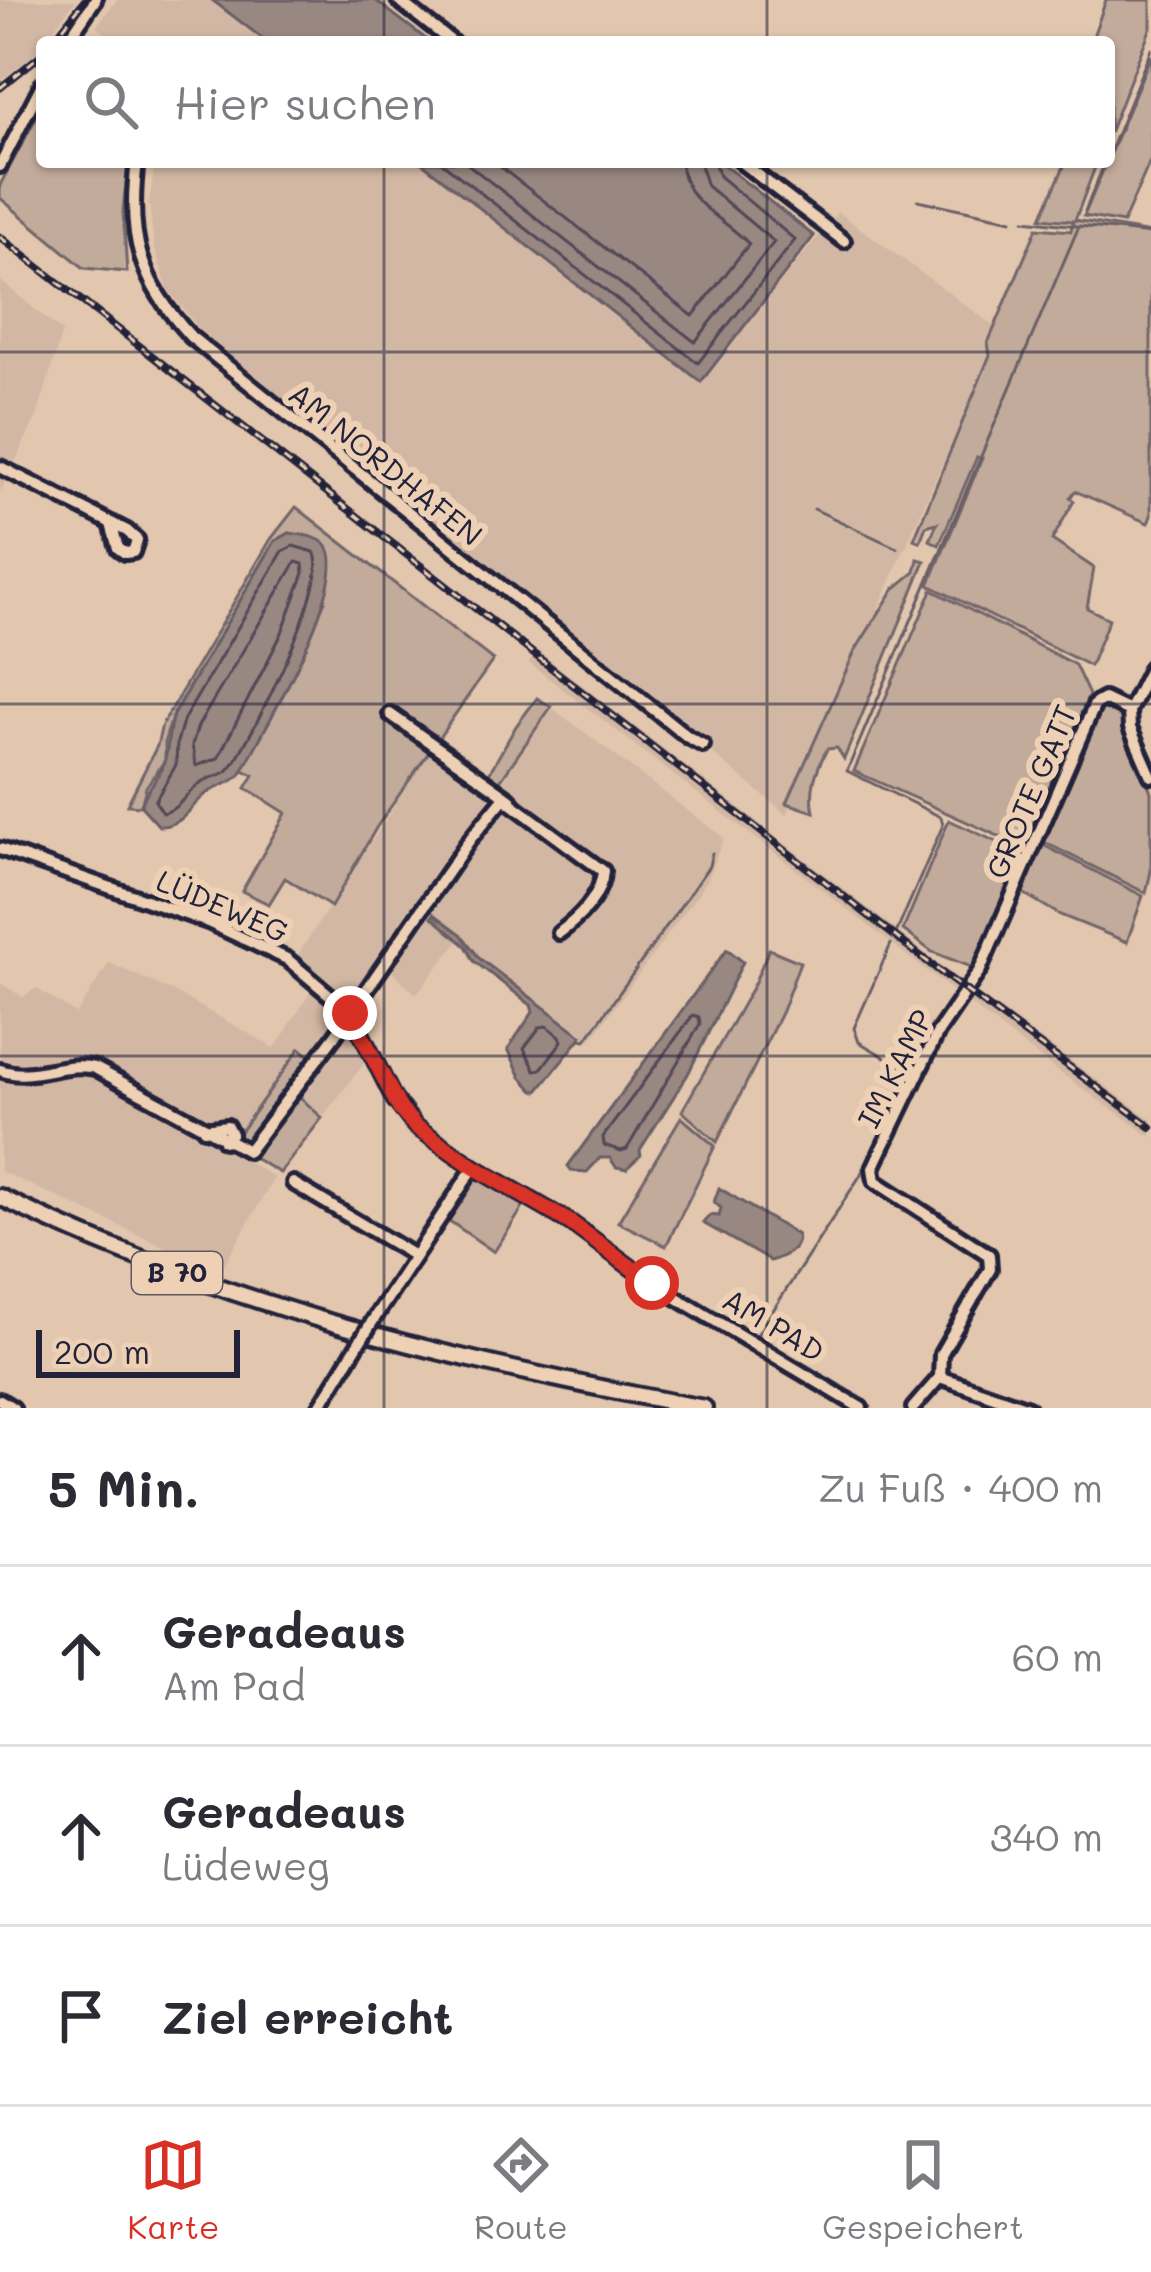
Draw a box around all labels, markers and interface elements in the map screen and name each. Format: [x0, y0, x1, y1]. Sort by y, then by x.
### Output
search box [36, 36, 1115, 168]
icon: search [78, 69, 144, 135]
text: Hier suchen [174, 73, 436, 131]
street label: AM NORDHAFEN [281, 373, 491, 554]
street label: GROTE GATT [976, 698, 1085, 884]
street label: LÜDEWEG [151, 860, 295, 951]
route end [323, 986, 377, 1040]
street label: IM KAMP [847, 1002, 941, 1134]
road number: B 70 [132, 1252, 222, 1294]
route start [625, 1256, 679, 1310]
street label: AM PAD [716, 1278, 832, 1370]
scale bar [36, 1324, 240, 1377]
text: 200 m [54, 1329, 150, 1372]
text: 5 Min. [48, 1453, 200, 1520]
text: Zu Fuß · 400 m [819, 1461, 1103, 1512]
text: Geradeaus [162, 1601, 406, 1659]
icon: ahead [48, 1623, 114, 1689]
text: 60 m [1012, 1630, 1103, 1681]
text: Am Pad [162, 1659, 305, 1710]
text: Geradeaus [162, 1781, 406, 1839]
icon: ahead [48, 1803, 114, 1869]
text: 340 m [990, 1810, 1103, 1861]
text: Lüdeweg [162, 1839, 330, 1890]
icon: arrive [48, 1983, 114, 2049]
text: Ziel erreicht [162, 1987, 453, 2045]
tab: Karte [127, 2132, 219, 2247]
tab: Route [474, 2132, 568, 2247]
tab: Gespeichert [822, 2132, 1024, 2247]

